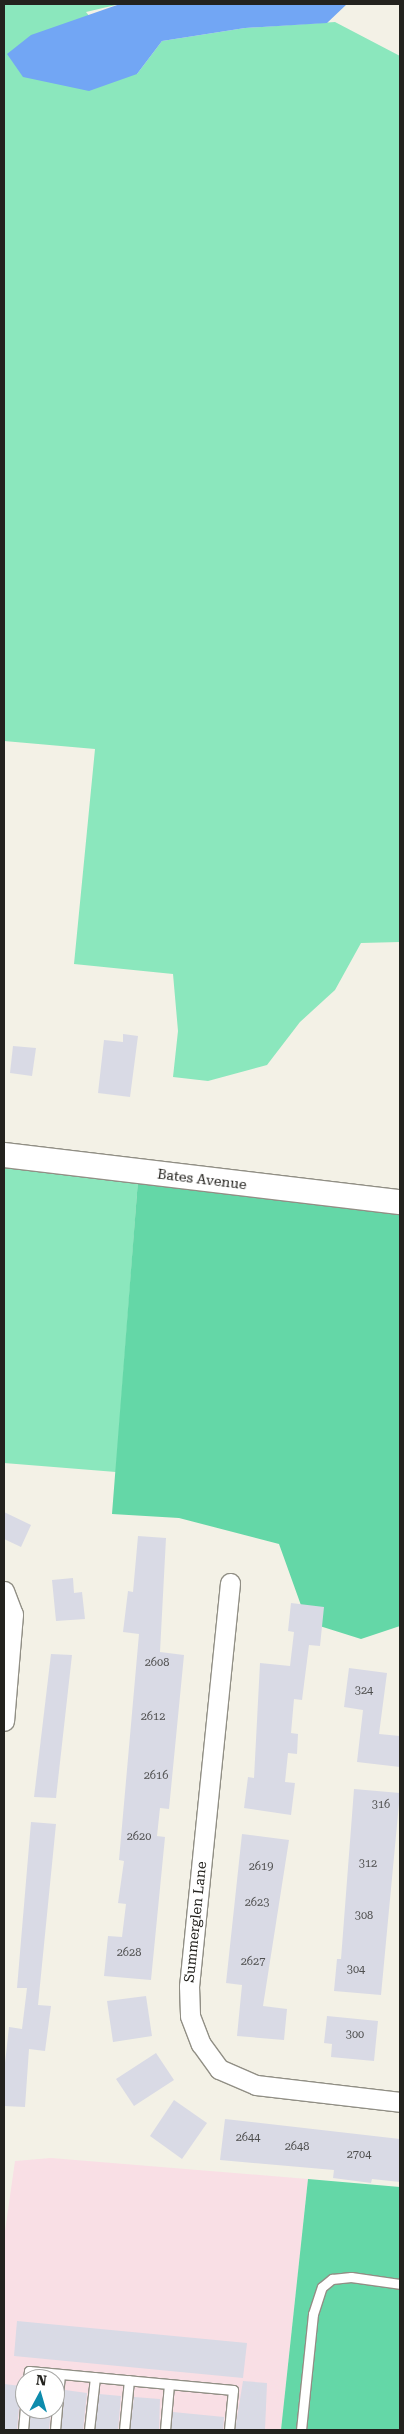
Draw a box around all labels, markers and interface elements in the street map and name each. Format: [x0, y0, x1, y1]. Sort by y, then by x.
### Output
street label: Bates Avenue [156, 1165, 248, 1193]
house number: 2608 [145, 1656, 169, 1670]
house number: 324 [355, 1684, 373, 1698]
house number: 2612 [141, 1710, 165, 1724]
house number: 2616 [144, 1769, 168, 1783]
house number: 316 [372, 1798, 390, 1812]
house number: 2620 [127, 1830, 151, 1844]
house number: 312 [359, 1857, 377, 1871]
house number: 2619 [249, 1860, 273, 1874]
street label: Summerglen Lane [180, 1861, 210, 1983]
house number: 2623 [245, 1896, 269, 1910]
house number: 308 [355, 1909, 373, 1923]
house number: 2628 [117, 1946, 141, 1960]
house number: 2627 [241, 1955, 265, 1969]
house number: 304 [347, 1963, 365, 1977]
house number: 300 [346, 2028, 364, 2042]
house number: 2644 [236, 2131, 260, 2145]
house number: 2648 [285, 2140, 309, 2154]
house number: 2704 [347, 2148, 371, 2162]
north arrow [15, 2369, 65, 2419]
text: N [35, 2372, 48, 2389]

